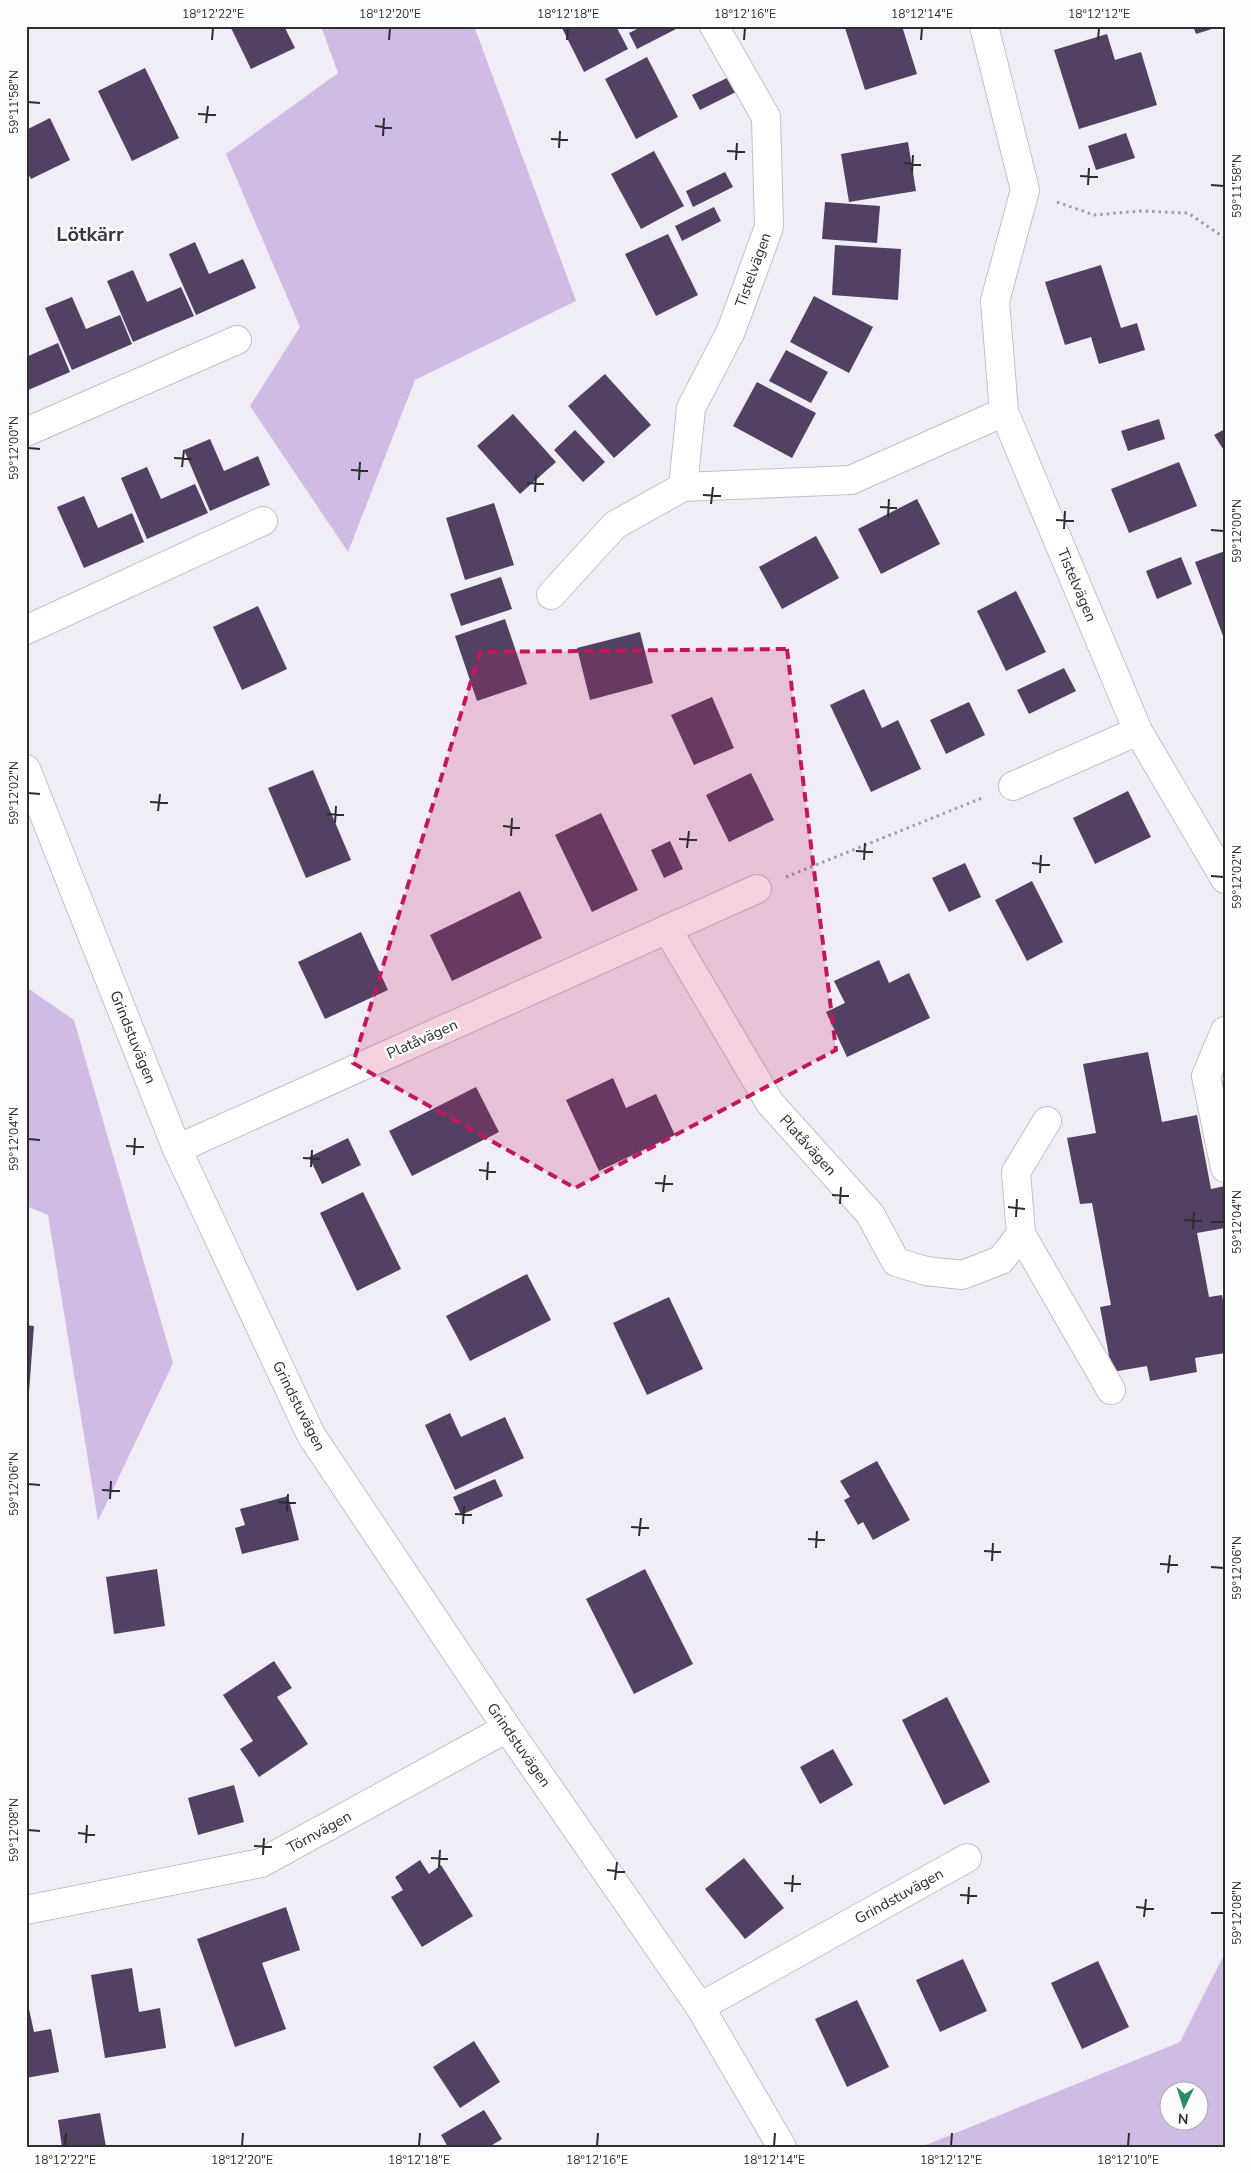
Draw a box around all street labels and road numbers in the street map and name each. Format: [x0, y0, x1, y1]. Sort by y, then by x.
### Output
street label: Tistelvägen [730, 230, 776, 310]
street label: Tistelvägen [1053, 545, 1101, 625]
street label: Grindstuvägen [105, 988, 161, 1086]
street label: Platåvägen [383, 1014, 461, 1064]
street label: Platåvägen [775, 1110, 841, 1180]
street label: Grindstuvägen [268, 1358, 330, 1454]
street label: Grindstuvägen [483, 1699, 555, 1791]
street label: Törnvägen [283, 1806, 355, 1858]
street label: Grindstuvägen [851, 1863, 947, 1929]

